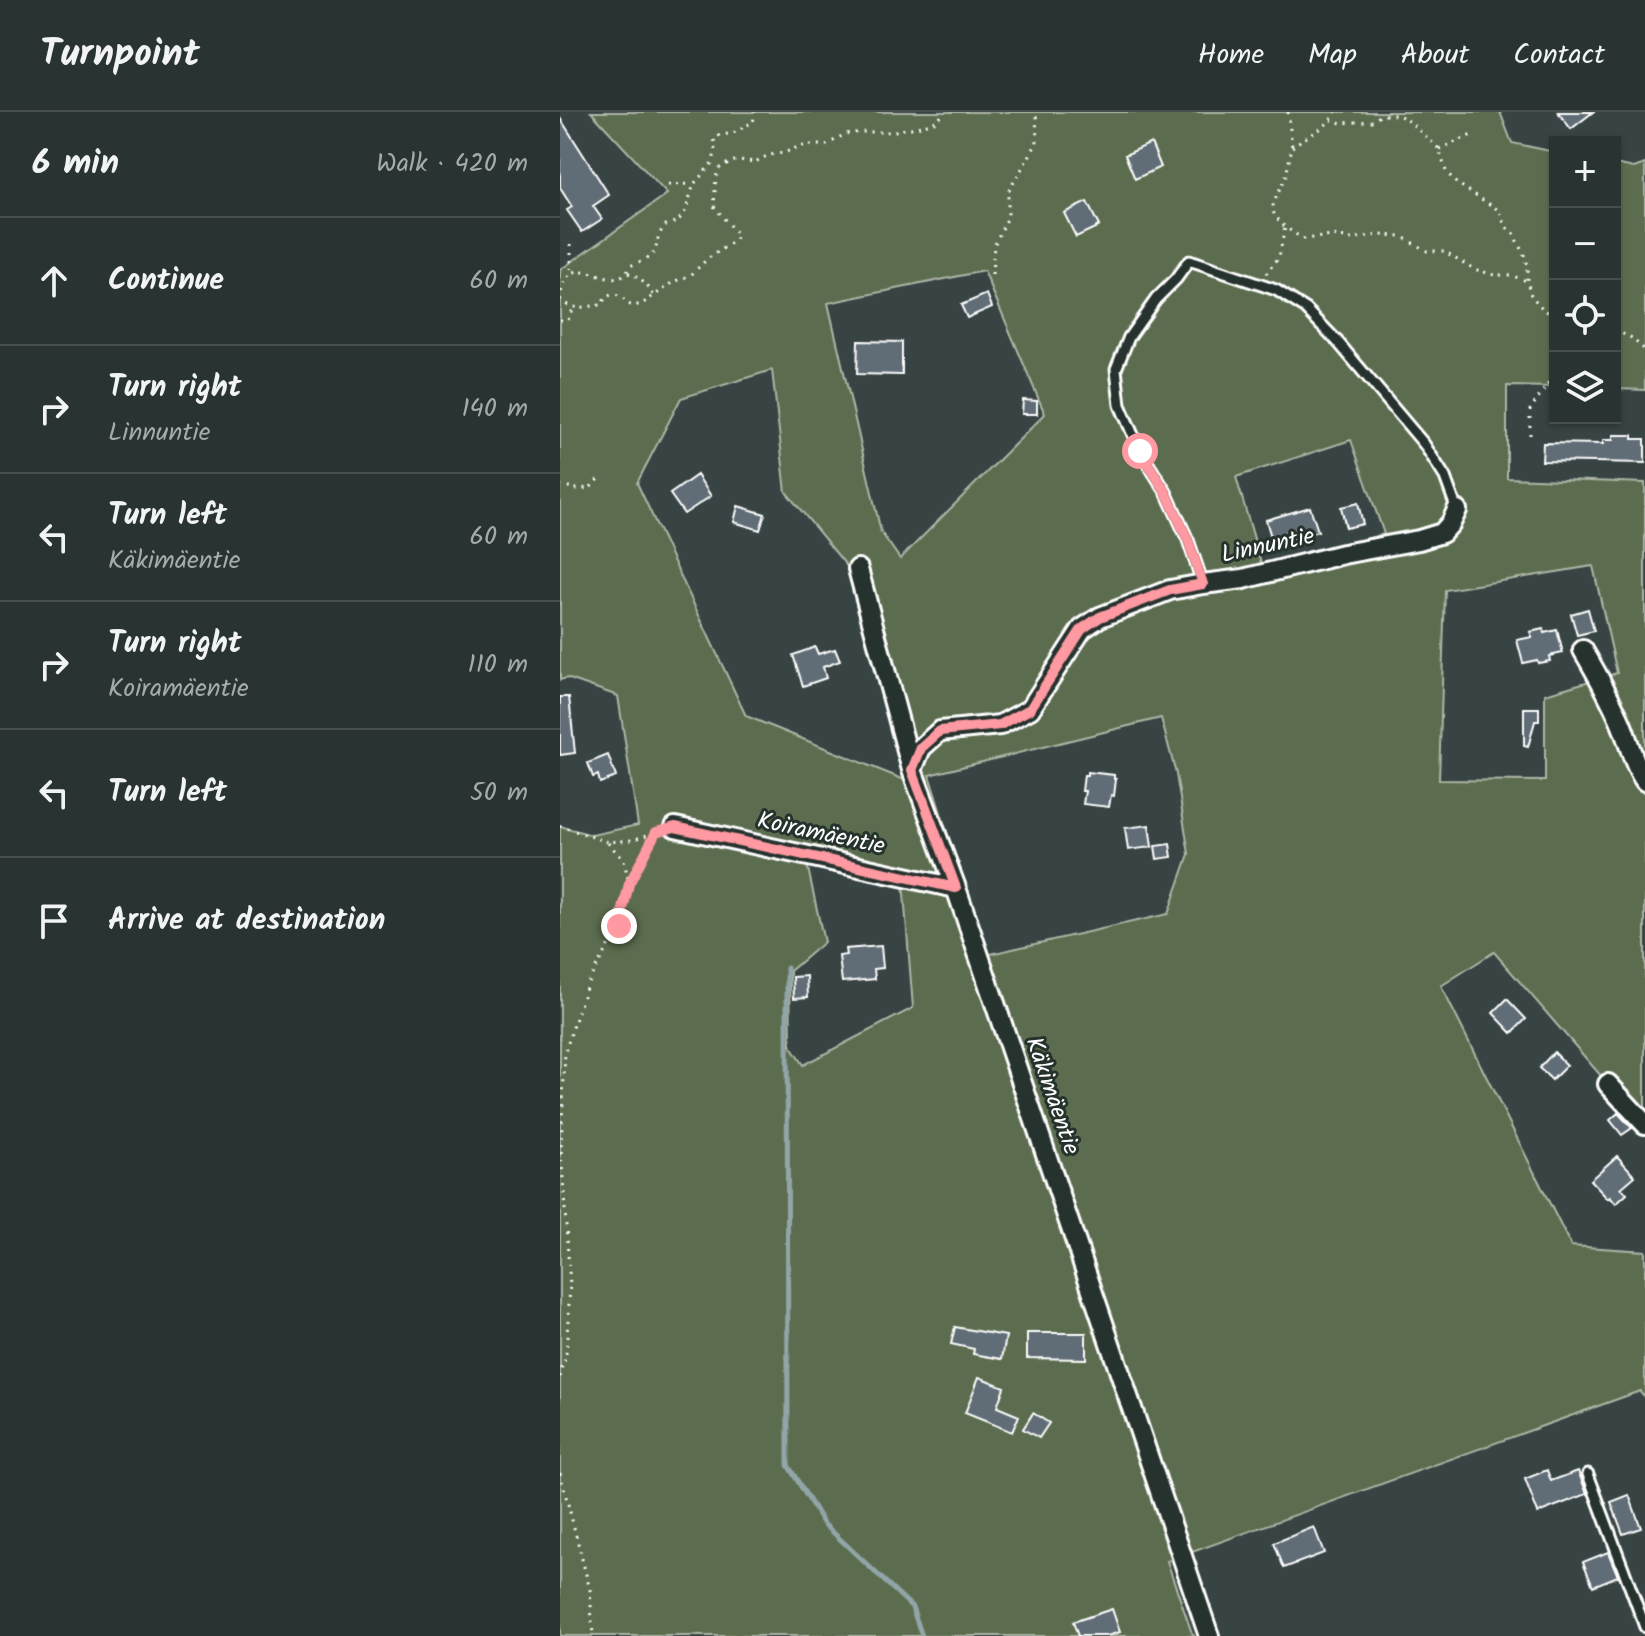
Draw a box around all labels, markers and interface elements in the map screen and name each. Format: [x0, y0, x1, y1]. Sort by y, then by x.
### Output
text: Turnpoint [40, 25, 200, 85]
text: Home [1198, 33, 1264, 78]
text: Map [1308, 33, 1357, 78]
text: About [1401, 33, 1469, 78]
text: Contact [1513, 33, 1605, 78]
map controls [1549, 136, 1621, 424]
button: + [1549, 136, 1621, 208]
text: 6 min [32, 137, 119, 191]
text: Walk · 420 m [376, 143, 528, 185]
button: − [1549, 208, 1621, 280]
text: Continue [108, 257, 224, 305]
icon: ahead [32, 259, 76, 303]
text: 60 m [469, 260, 528, 302]
button: locate [1549, 280, 1621, 352]
button: layers [1549, 352, 1621, 424]
text: Turn right [108, 364, 241, 412]
icon: right [32, 387, 76, 431]
text: 140 m [461, 388, 528, 430]
text: Linnuntie [108, 412, 210, 454]
route start [1122, 433, 1158, 469]
text: Turn left [108, 492, 227, 540]
icon: left [32, 515, 76, 559]
text: 60 m [469, 516, 528, 558]
street label: Linnuntie [1218, 517, 1318, 575]
text: Käkimäentie [108, 540, 241, 582]
text: Turn right [108, 620, 241, 668]
icon: right [32, 643, 76, 687]
text: 110 m [468, 644, 528, 686]
text: Koiramäentie [108, 668, 249, 710]
text: Turn left [108, 769, 227, 817]
icon: left [32, 771, 76, 815]
text: 50 m [470, 772, 528, 814]
street label: Koiramäentie [753, 801, 889, 867]
text: Arrive at destination [108, 897, 385, 945]
icon: arrive [32, 899, 76, 943]
route end [601, 908, 637, 944]
street label: Käkimäentie [1014, 1032, 1090, 1160]

